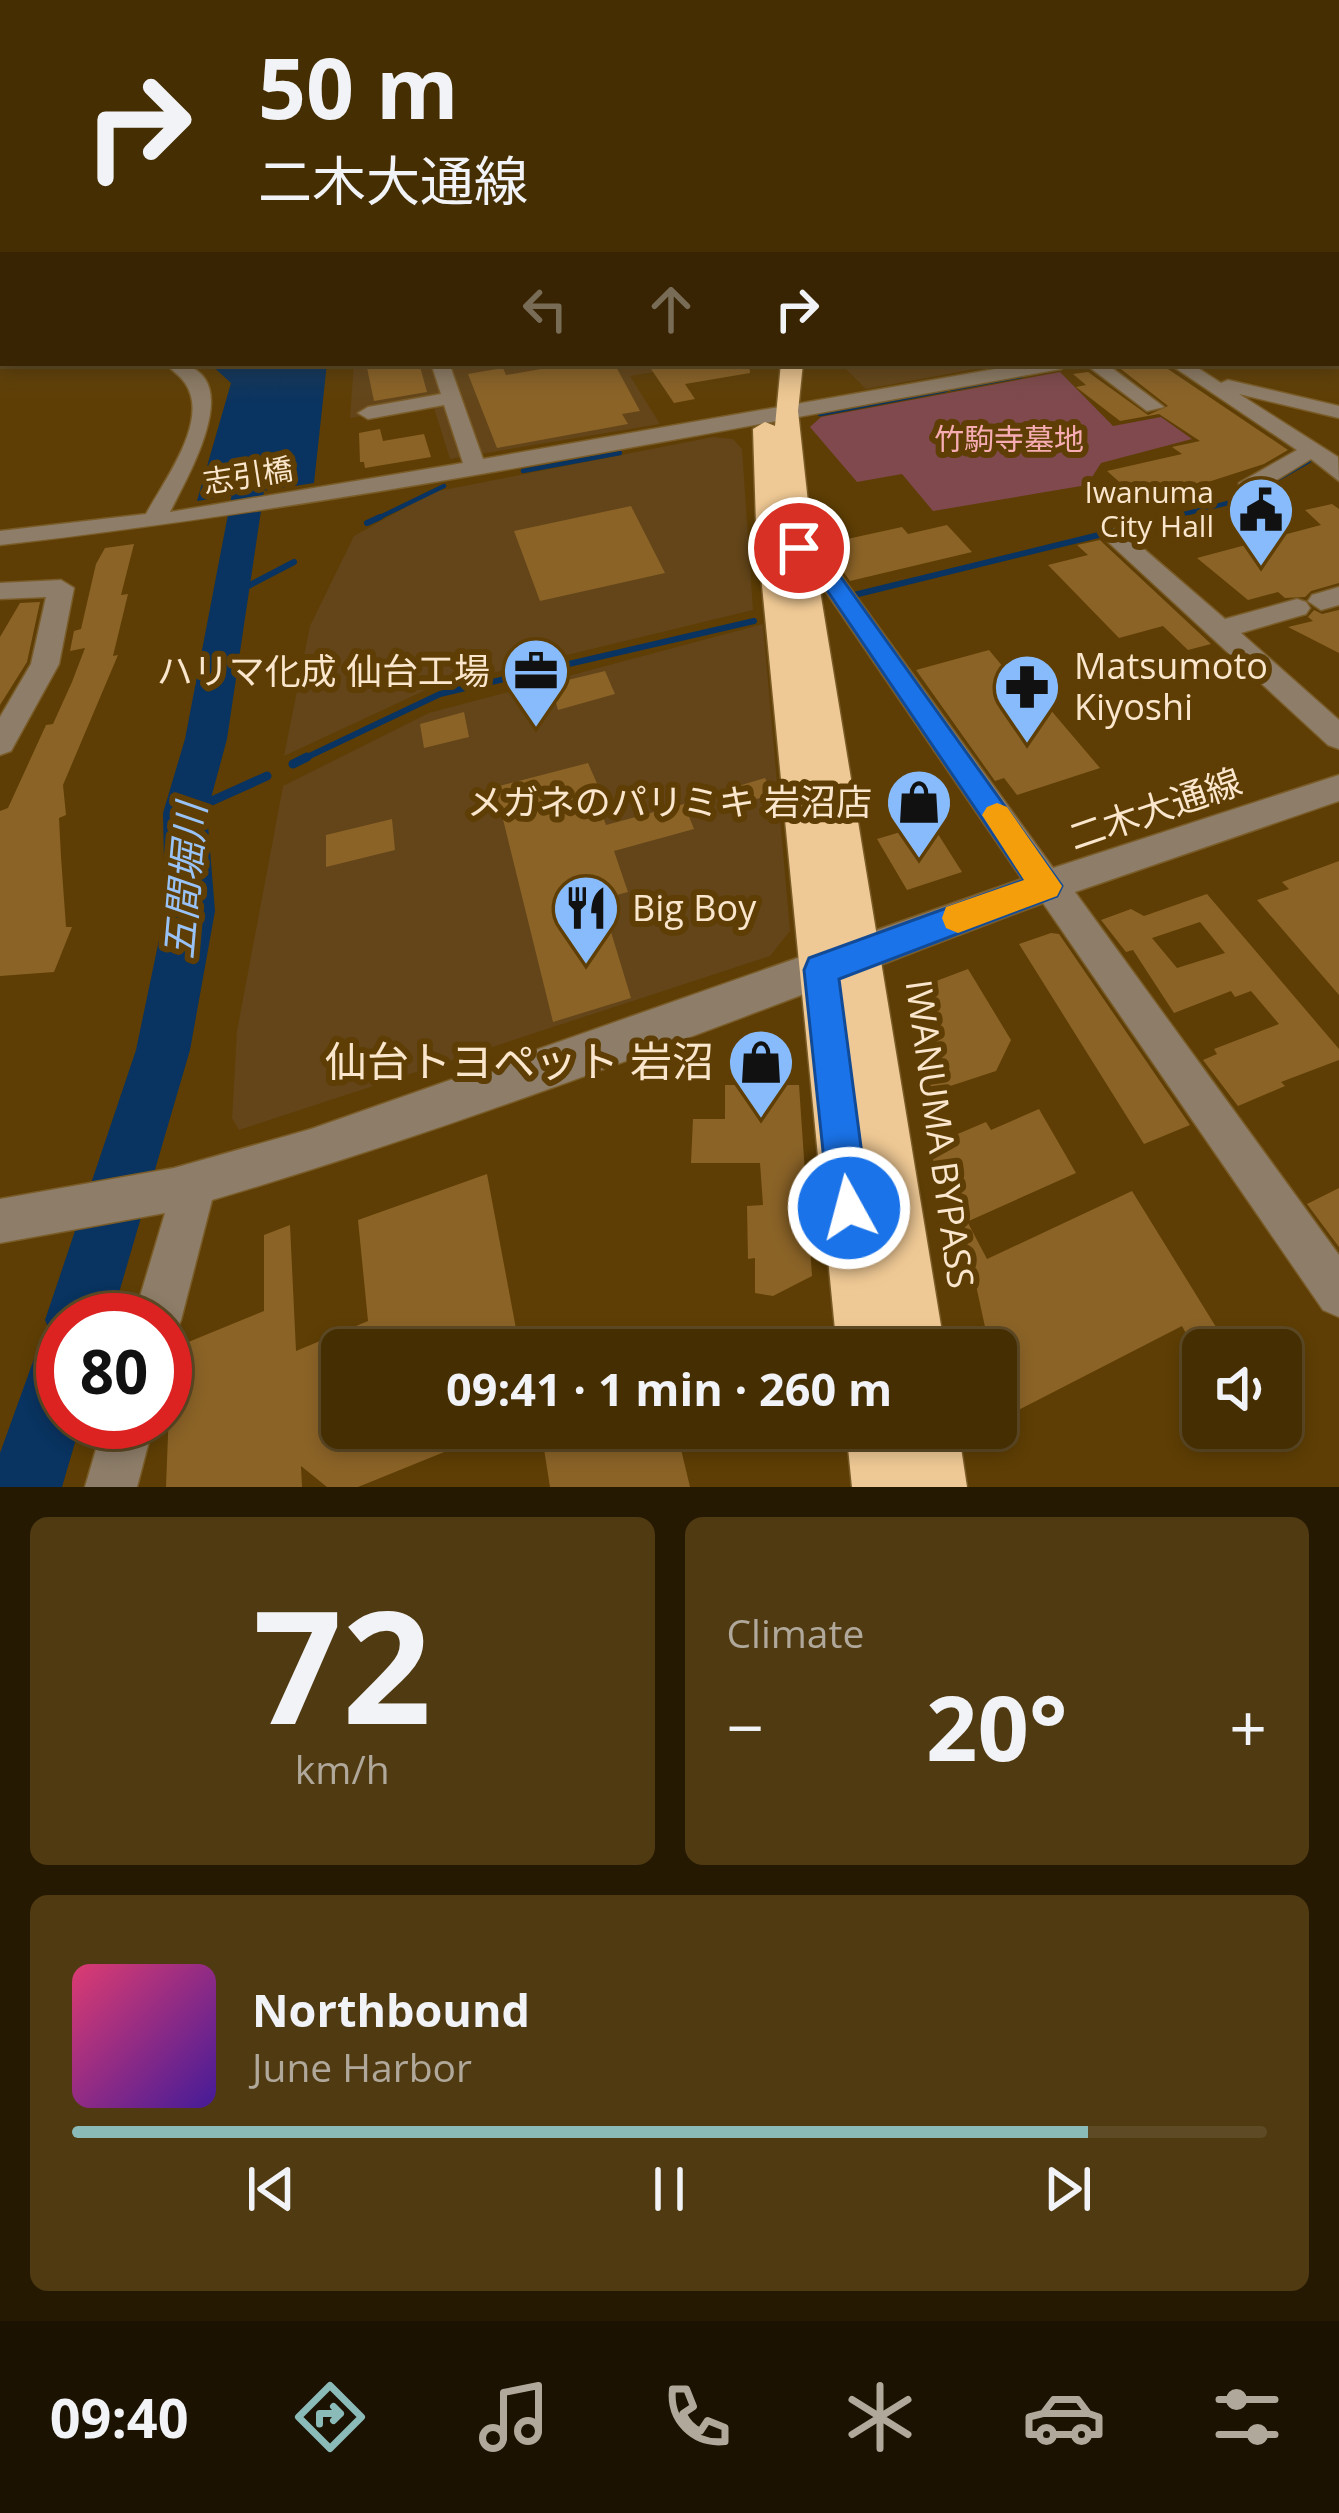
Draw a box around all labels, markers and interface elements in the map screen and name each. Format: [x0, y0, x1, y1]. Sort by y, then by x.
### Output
text: 50 m [258, 29, 458, 144]
icon: right [60, 48, 216, 204]
text: 二木大通線 [258, 143, 528, 217]
icon: left [512, 276, 578, 342]
icon: ahead [638, 276, 704, 342]
icon: right [764, 276, 830, 342]
park label: 竹駒寺墓地 [934, 418, 1084, 459]
street label: 志引橋 [200, 447, 295, 502]
place label: Iwanuma City Hall [1084, 471, 1214, 546]
public building icon: Iwanuma City Hall [1226, 475, 1296, 569]
pin [748, 497, 850, 599]
icon: arrive [766, 515, 832, 581]
office icon: ハリマ化成 仙台工場 [501, 636, 571, 730]
place label: Matsumoto Kiyoshi [1074, 641, 1268, 731]
place label: ハリマ化成 仙台工場 [157, 646, 490, 695]
pharmacy icon: Matsumoto Kiyoshi [992, 652, 1062, 746]
street label: 二木大通線 [1062, 756, 1248, 861]
shop icon: メガネのパリミキ 岩沼店 [884, 767, 954, 861]
place label: メガネのパリミキ 岩沼店 [467, 777, 872, 826]
water label: 五間堀川 [150, 797, 217, 961]
restaurant icon: Big Boy [551, 873, 621, 967]
place label: Big Boy [632, 883, 757, 932]
street label: IWANUMA BYPASS [895, 976, 986, 1291]
shop icon: 仙台トヨペット 岩沼 [726, 1027, 796, 1121]
place label: 仙台トヨペット 岩沼 [325, 1032, 714, 1089]
position arrow [786, 1145, 912, 1271]
speed limit sign: 80 [36, 1293, 192, 1449]
map controls [1182, 1329, 1302, 1449]
button: sound [1182, 1329, 1302, 1449]
text: 09:41 · 1 min · 260 m [446, 1358, 892, 1419]
text: 72 [253, 1557, 431, 1770]
text: Climate [727, 1606, 864, 1659]
text: 20° [926, 1665, 1067, 1787]
text: − [727, 1681, 764, 1771]
text: + [1229, 1681, 1267, 1771]
text: km/h [295, 1742, 390, 1795]
text: Northbound [252, 1979, 530, 2040]
text: June Harbor [252, 2040, 472, 2093]
icon: previous [238, 2156, 304, 2222]
icon: pause [636, 2156, 702, 2222]
icon: next [1035, 2156, 1101, 2222]
icon: directions [288, 2375, 372, 2459]
icon: music [472, 2375, 556, 2459]
icon: phone [655, 2375, 739, 2459]
icon: climate [838, 2375, 922, 2459]
icon: car [1022, 2375, 1106, 2459]
icon: filters [1205, 2375, 1289, 2459]
text: 09:40 [50, 2380, 189, 2454]

